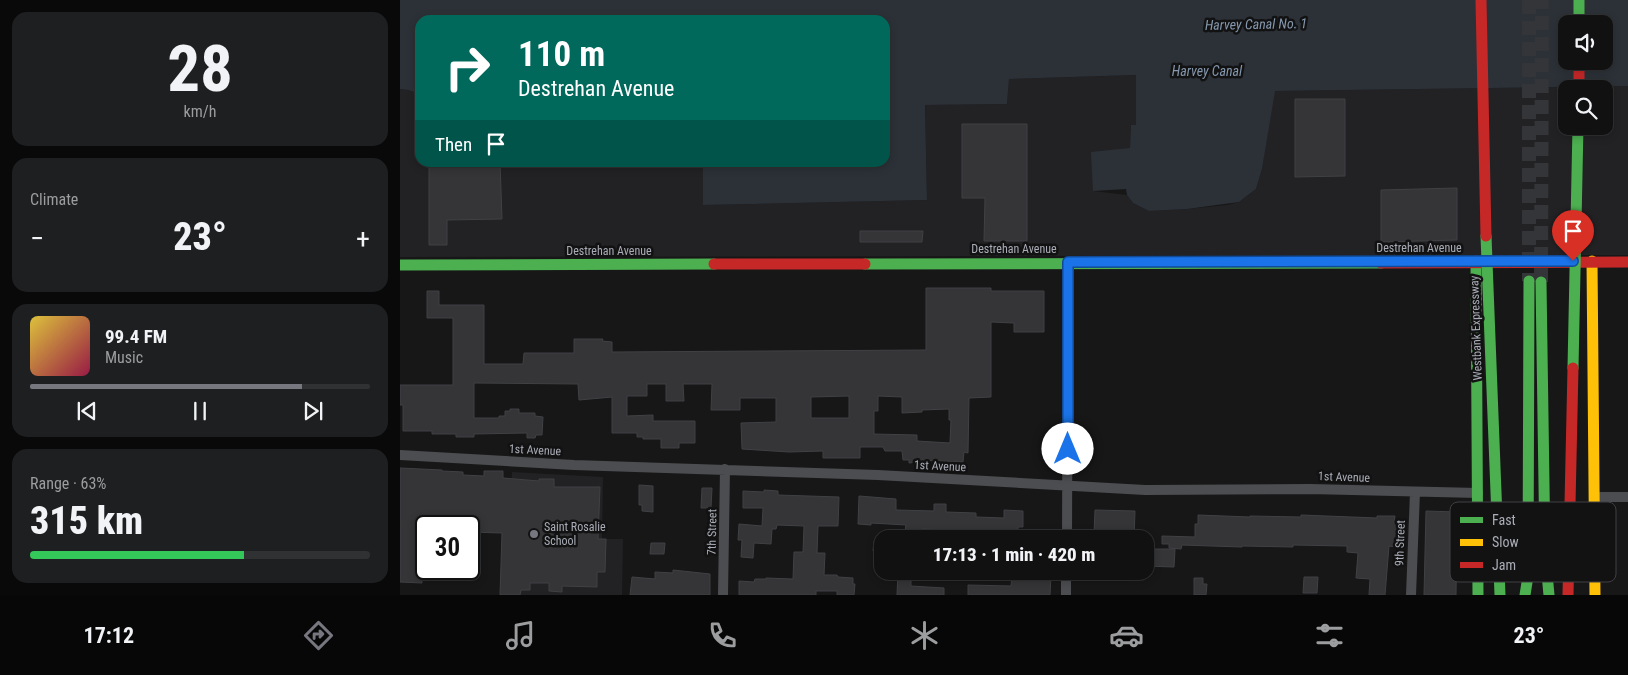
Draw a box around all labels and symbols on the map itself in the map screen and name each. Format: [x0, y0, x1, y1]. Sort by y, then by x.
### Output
water label: Harvey Canal No. 1 [1205, 15, 1307, 33]
water label: Harvey Canal [1172, 63, 1243, 79]
pin [1552, 210, 1594, 261]
street label: Destrehan Avenue [1376, 241, 1462, 255]
street label: Destrehan Avenue [971, 242, 1057, 256]
street label: Destrehan Avenue [566, 244, 652, 258]
street label: Westbank Expressway [1467, 275, 1485, 381]
position arrow [1041, 422, 1093, 474]
street label: 1st Avenue [509, 442, 562, 458]
street label: 1st Avenue [914, 458, 967, 474]
street label: 1st Avenue [1318, 469, 1371, 485]
legend [1450, 502, 1616, 582]
street label: 7th Street [705, 508, 719, 555]
text: Fast [1492, 512, 1516, 528]
speed limit sign: 30 [415, 515, 480, 580]
street label: 9th Street [1392, 519, 1408, 566]
place label: Saint Rosalie School [544, 520, 606, 548]
marker: Saint Rosalie School [528, 528, 540, 540]
text: Slow [1492, 534, 1519, 550]
text: Jam [1492, 557, 1516, 573]

